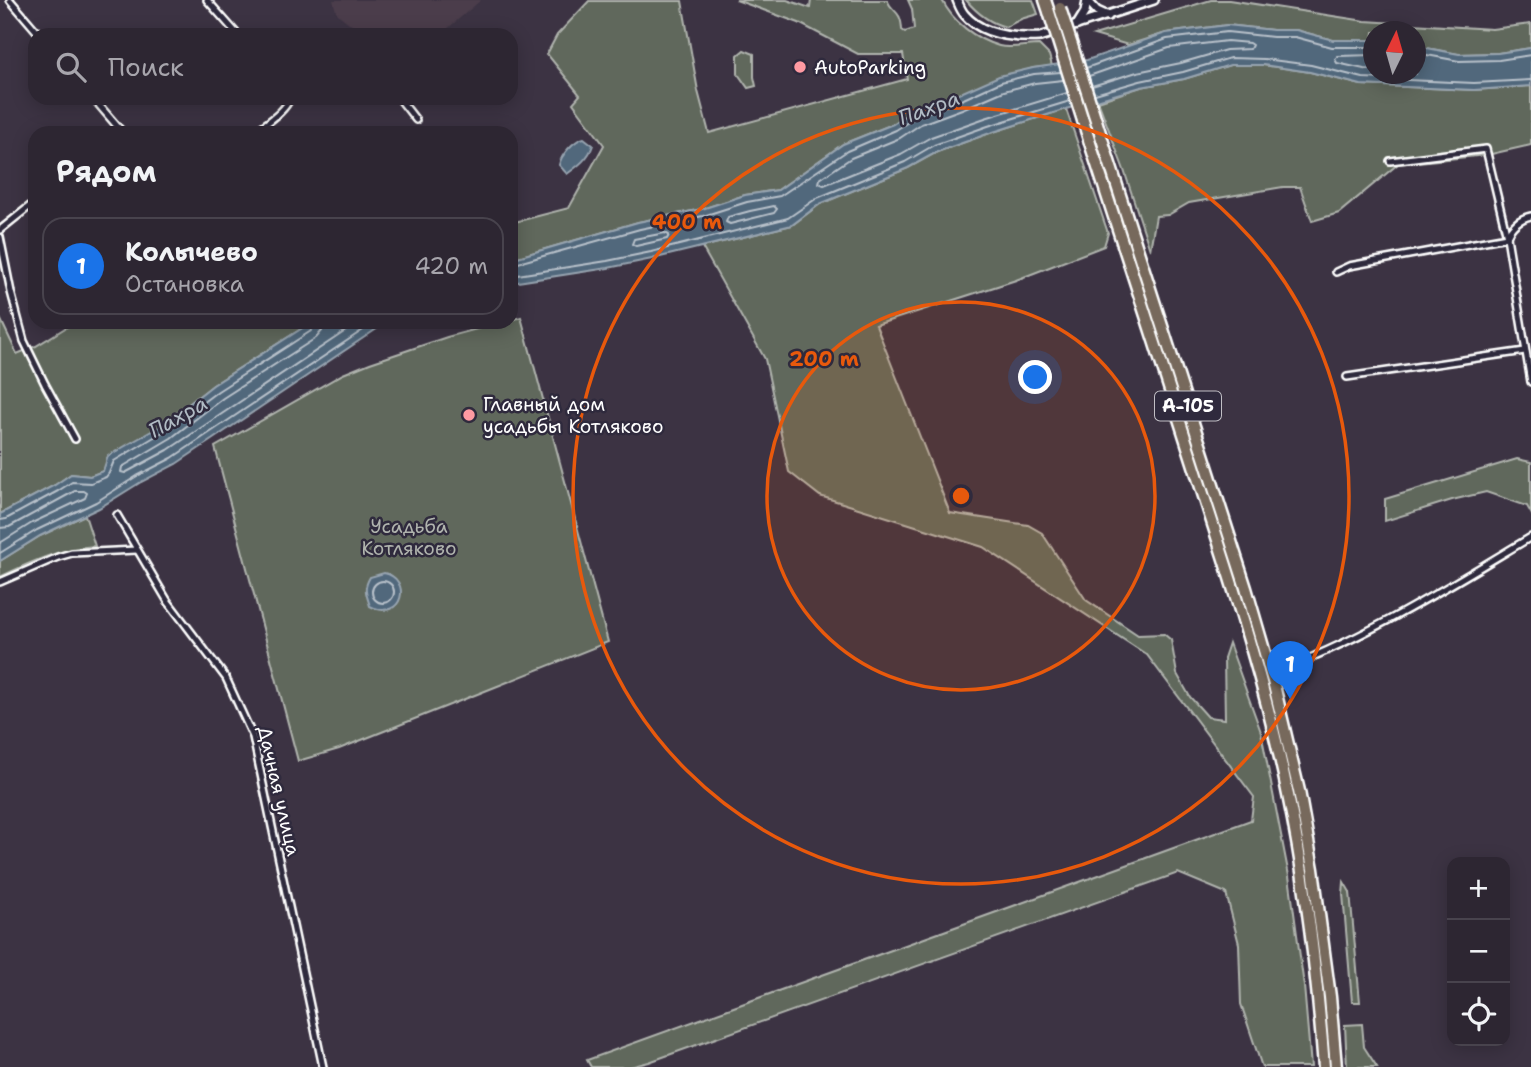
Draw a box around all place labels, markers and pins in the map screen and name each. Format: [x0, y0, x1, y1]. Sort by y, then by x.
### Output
place label: AutoParking [814, 55, 926, 80]
marker: AutoParking [792, 59, 808, 75]
place label: Главный дом усадьбы Котляково [483, 392, 663, 439]
marker: Главный дом усадьбы Котляково [461, 407, 477, 423]
centre of rings [949, 484, 973, 508]
pin: 1 [1267, 641, 1313, 699]

